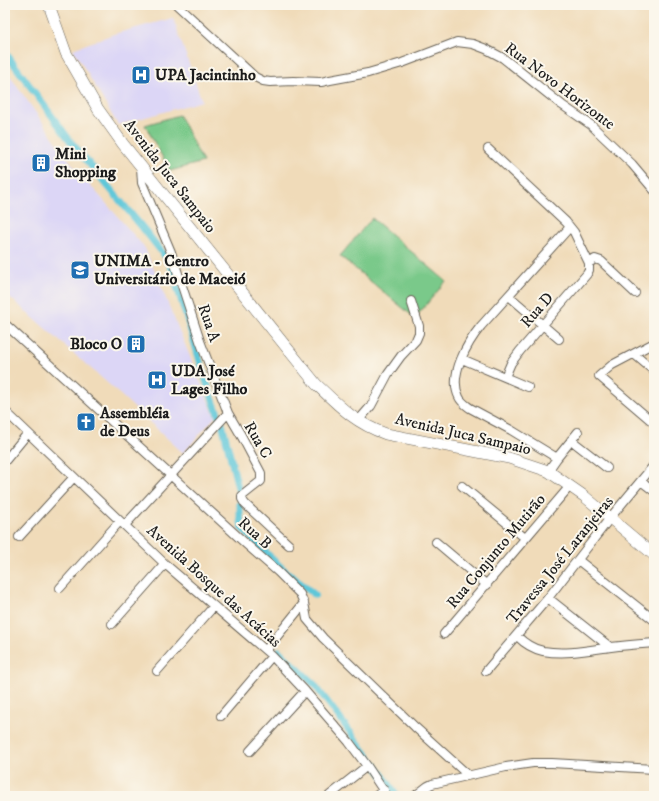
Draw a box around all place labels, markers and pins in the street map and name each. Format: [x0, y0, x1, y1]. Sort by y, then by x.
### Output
hospital icon: UPA Jacintinho [130, 64, 152, 86]
place label: UPA Jacintinho [155, 65, 256, 85]
place label: Mini Shopping [55, 144, 117, 182]
building icon: Mini Shopping [30, 152, 52, 174]
place label: UNIMA - Centro Universitário de Maceió [94, 251, 246, 289]
school or university icon: UNIMA - Centro Universitário de Maceió [69, 259, 91, 281]
building icon: Bloco O [125, 333, 147, 355]
place label: Bloco O [70, 334, 122, 354]
place label: UDA José Lages Filho [171, 361, 248, 399]
hospital icon: UDA José Lages Filho [146, 369, 168, 391]
place label: Assembléia de Deus [99, 403, 170, 441]
church icon: Assembléia de Deus [75, 411, 97, 433]

